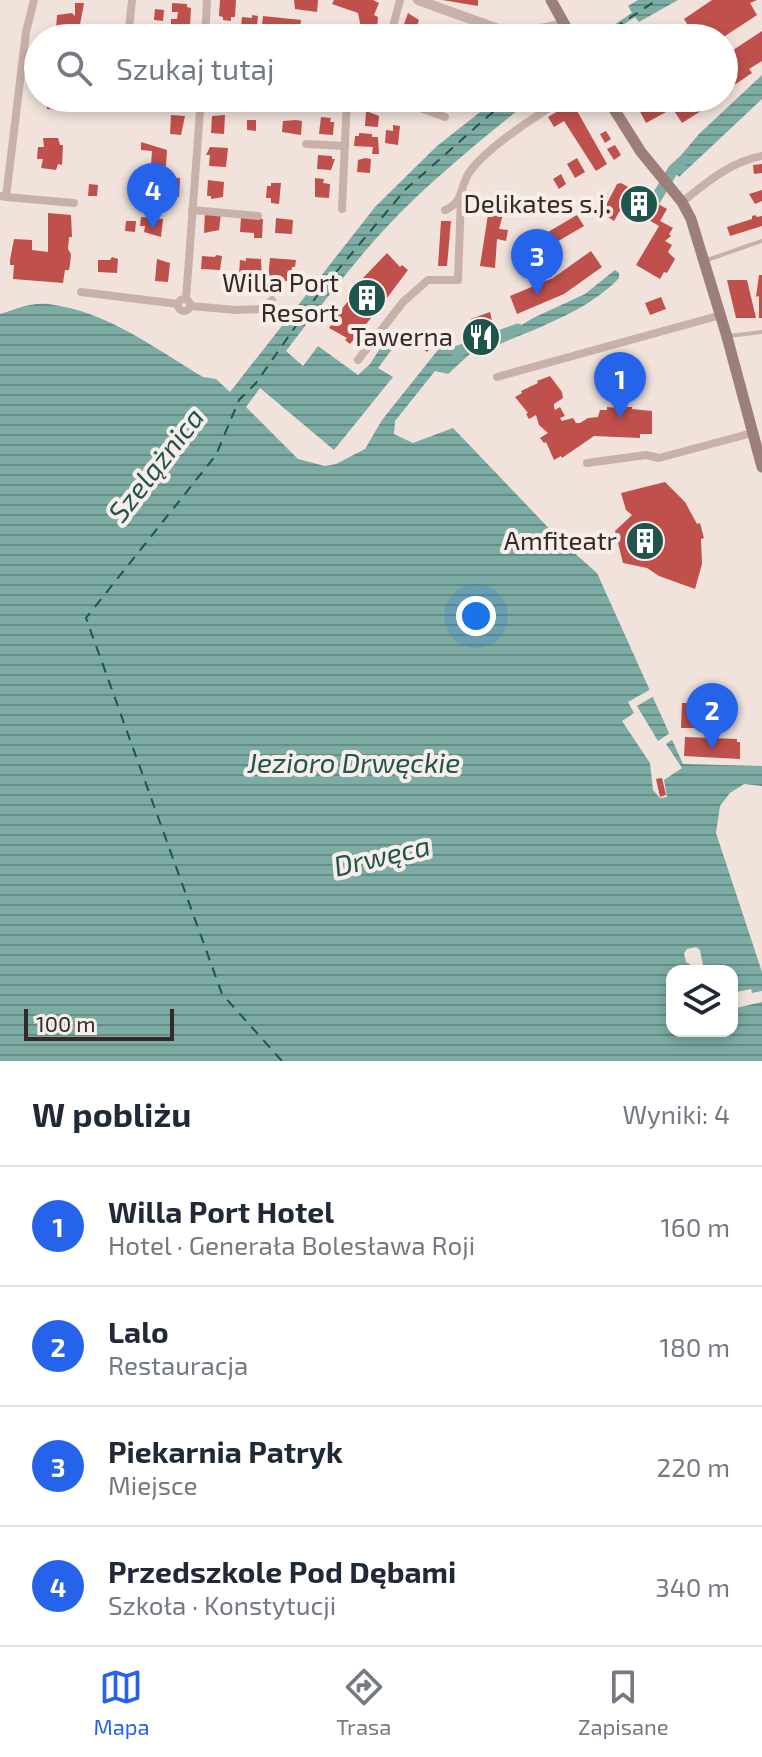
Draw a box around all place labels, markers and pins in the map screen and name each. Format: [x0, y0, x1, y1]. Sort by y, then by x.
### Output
pin: 4 [127, 163, 179, 229]
building icon: Delikates s.j. [618, 183, 660, 225]
place label: Delikates s.j. [464, 187, 611, 218]
pin: 3 [511, 229, 563, 295]
place label: Willa Port Resort [222, 266, 339, 327]
building icon: Willa Port Resort [346, 277, 388, 319]
restaurant icon: Tawerna [460, 316, 502, 358]
place label: Tawerna [351, 320, 453, 351]
pin: 1 [594, 352, 646, 418]
building icon: Amfiteatr [624, 520, 666, 562]
place label: Amfiteatr [504, 524, 617, 555]
pin: 2 [686, 683, 738, 749]

